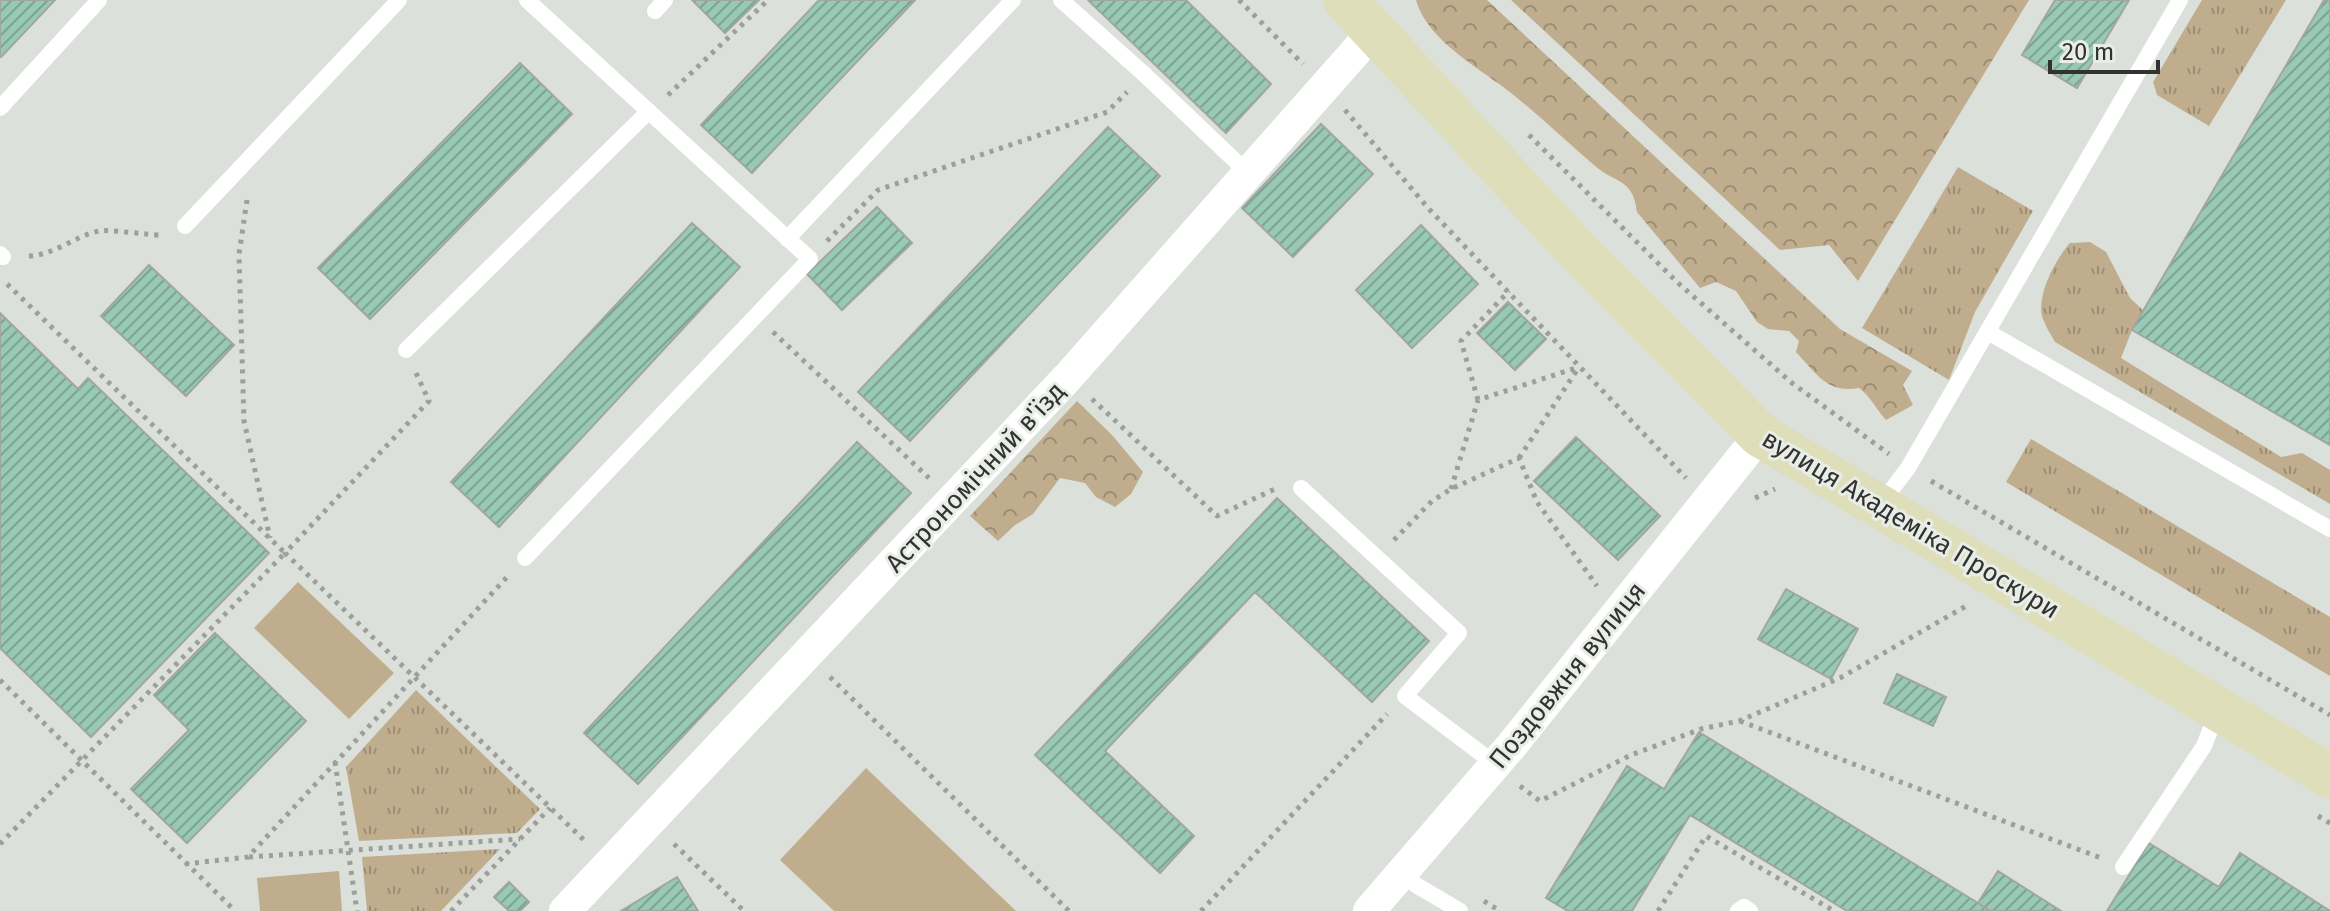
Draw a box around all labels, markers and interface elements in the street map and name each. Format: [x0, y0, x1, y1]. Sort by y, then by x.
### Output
scale bar [2050, 24, 2158, 74]
text: 20 m [2062, 38, 2114, 66]
street label: Астрономічний в'їзд [879, 376, 1071, 579]
street label: вулиця Академіка Проскури [1756, 423, 2065, 626]
street label: Поздовжня вулиця [1483, 576, 1652, 775]

